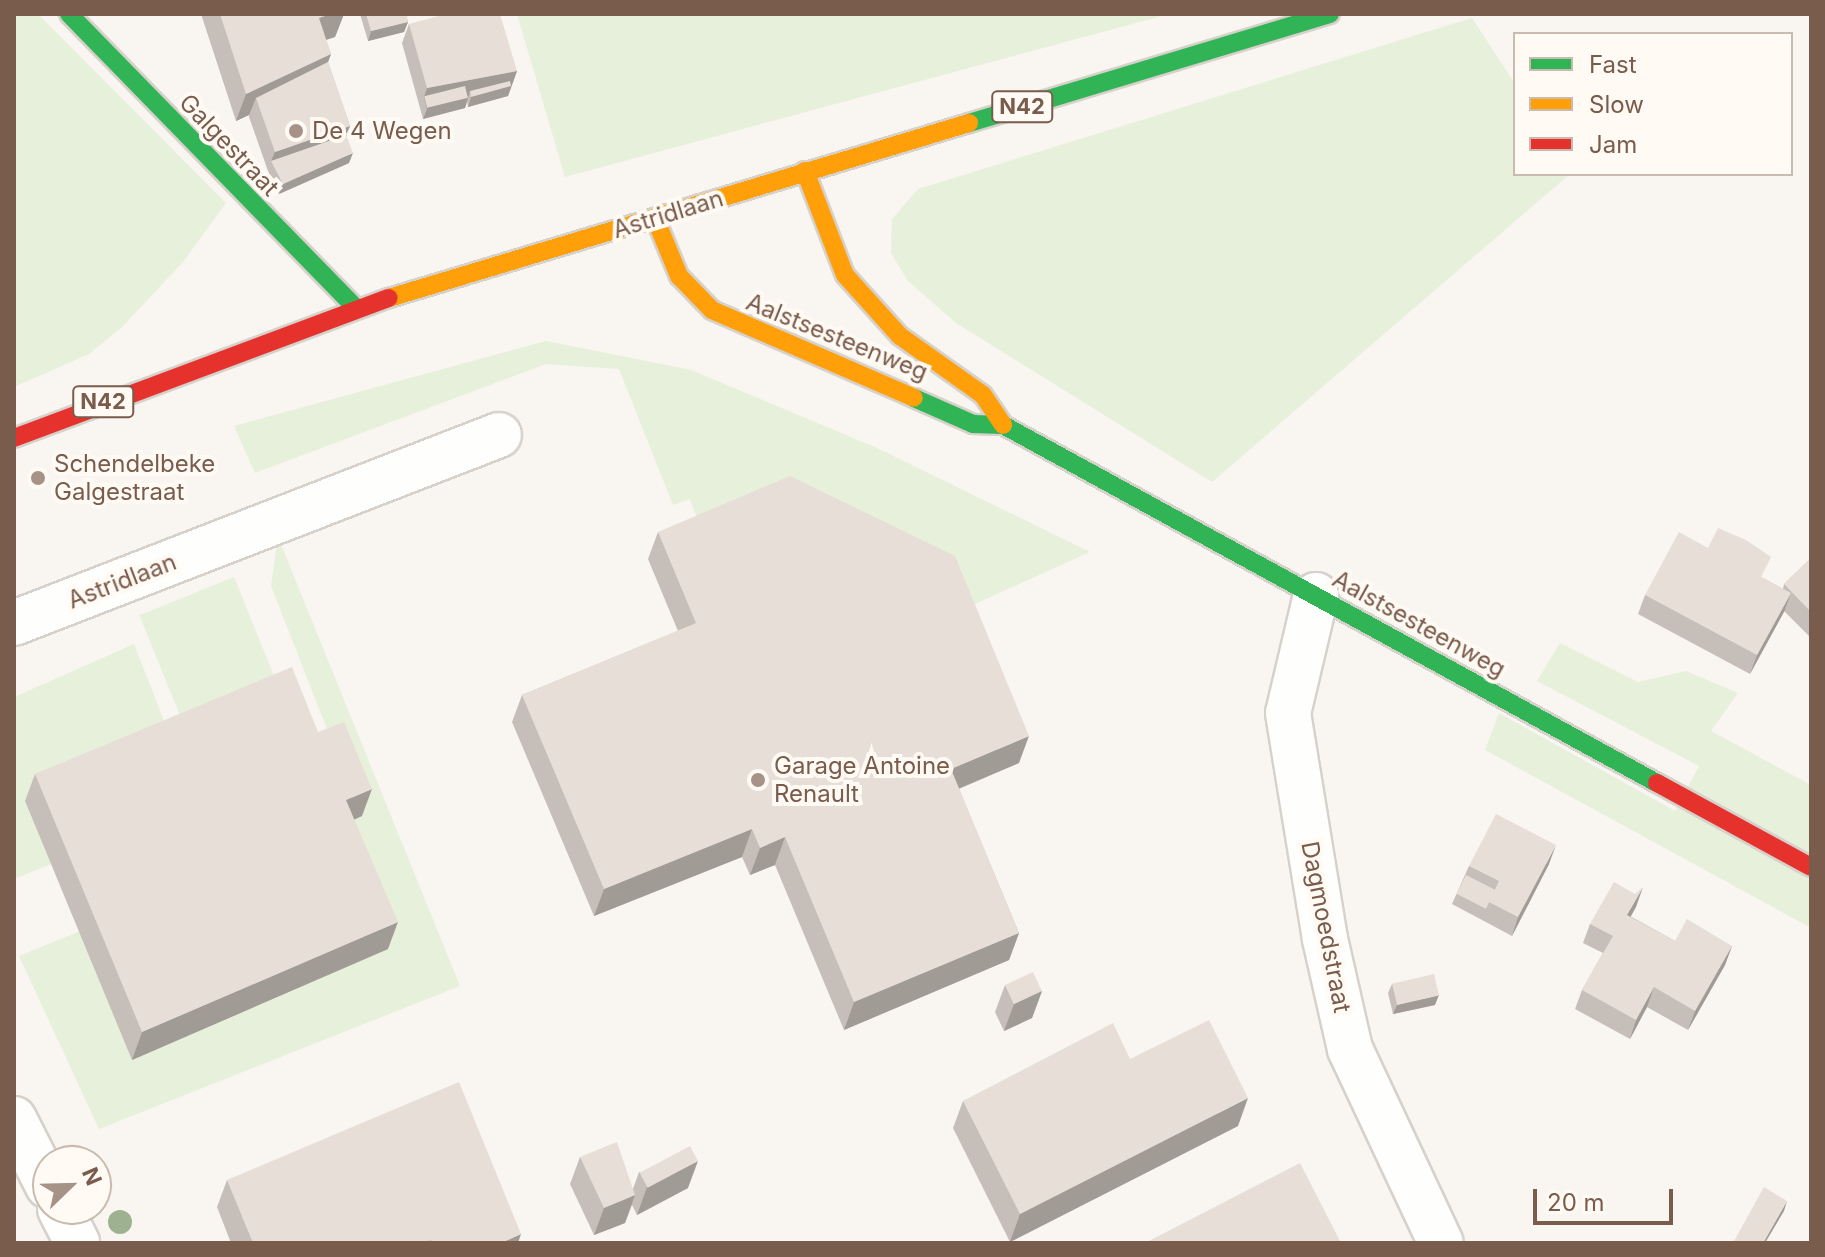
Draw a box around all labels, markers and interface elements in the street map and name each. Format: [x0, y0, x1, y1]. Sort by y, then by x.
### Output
legend [1513, 32, 1793, 176]
text: Fast [1589, 50, 1637, 79]
street label: Galgestraat [173, 88, 285, 202]
road number: N42 [990, 89, 1054, 125]
text: Slow [1589, 90, 1644, 119]
place label: De 4 Wegen [312, 117, 452, 145]
marker: De 4 Wegen [287, 122, 305, 140]
text: Jam [1589, 130, 1637, 159]
street label: Astridlaan [609, 184, 727, 244]
street label: Aalstsesteenweg [742, 287, 932, 387]
road number: N42 [71, 384, 135, 420]
place label: Schendelbeke Galgestraat [54, 450, 215, 506]
marker: Schendelbeke Galgestraat [29, 469, 47, 487]
street label: Astridlaan [64, 547, 180, 615]
street label: Aalstsesteenweg [1328, 565, 1510, 683]
place label: Garage Antoine Renault [774, 752, 950, 808]
marker: Garage Antoine Renault [749, 771, 767, 789]
street label: Dagmoedstraat [1295, 839, 1357, 1015]
north arrow [32, 1145, 112, 1225]
text: N [77, 1164, 107, 1189]
scale bar [1537, 1173, 1677, 1223]
text: 20 m [1547, 1188, 1605, 1217]

